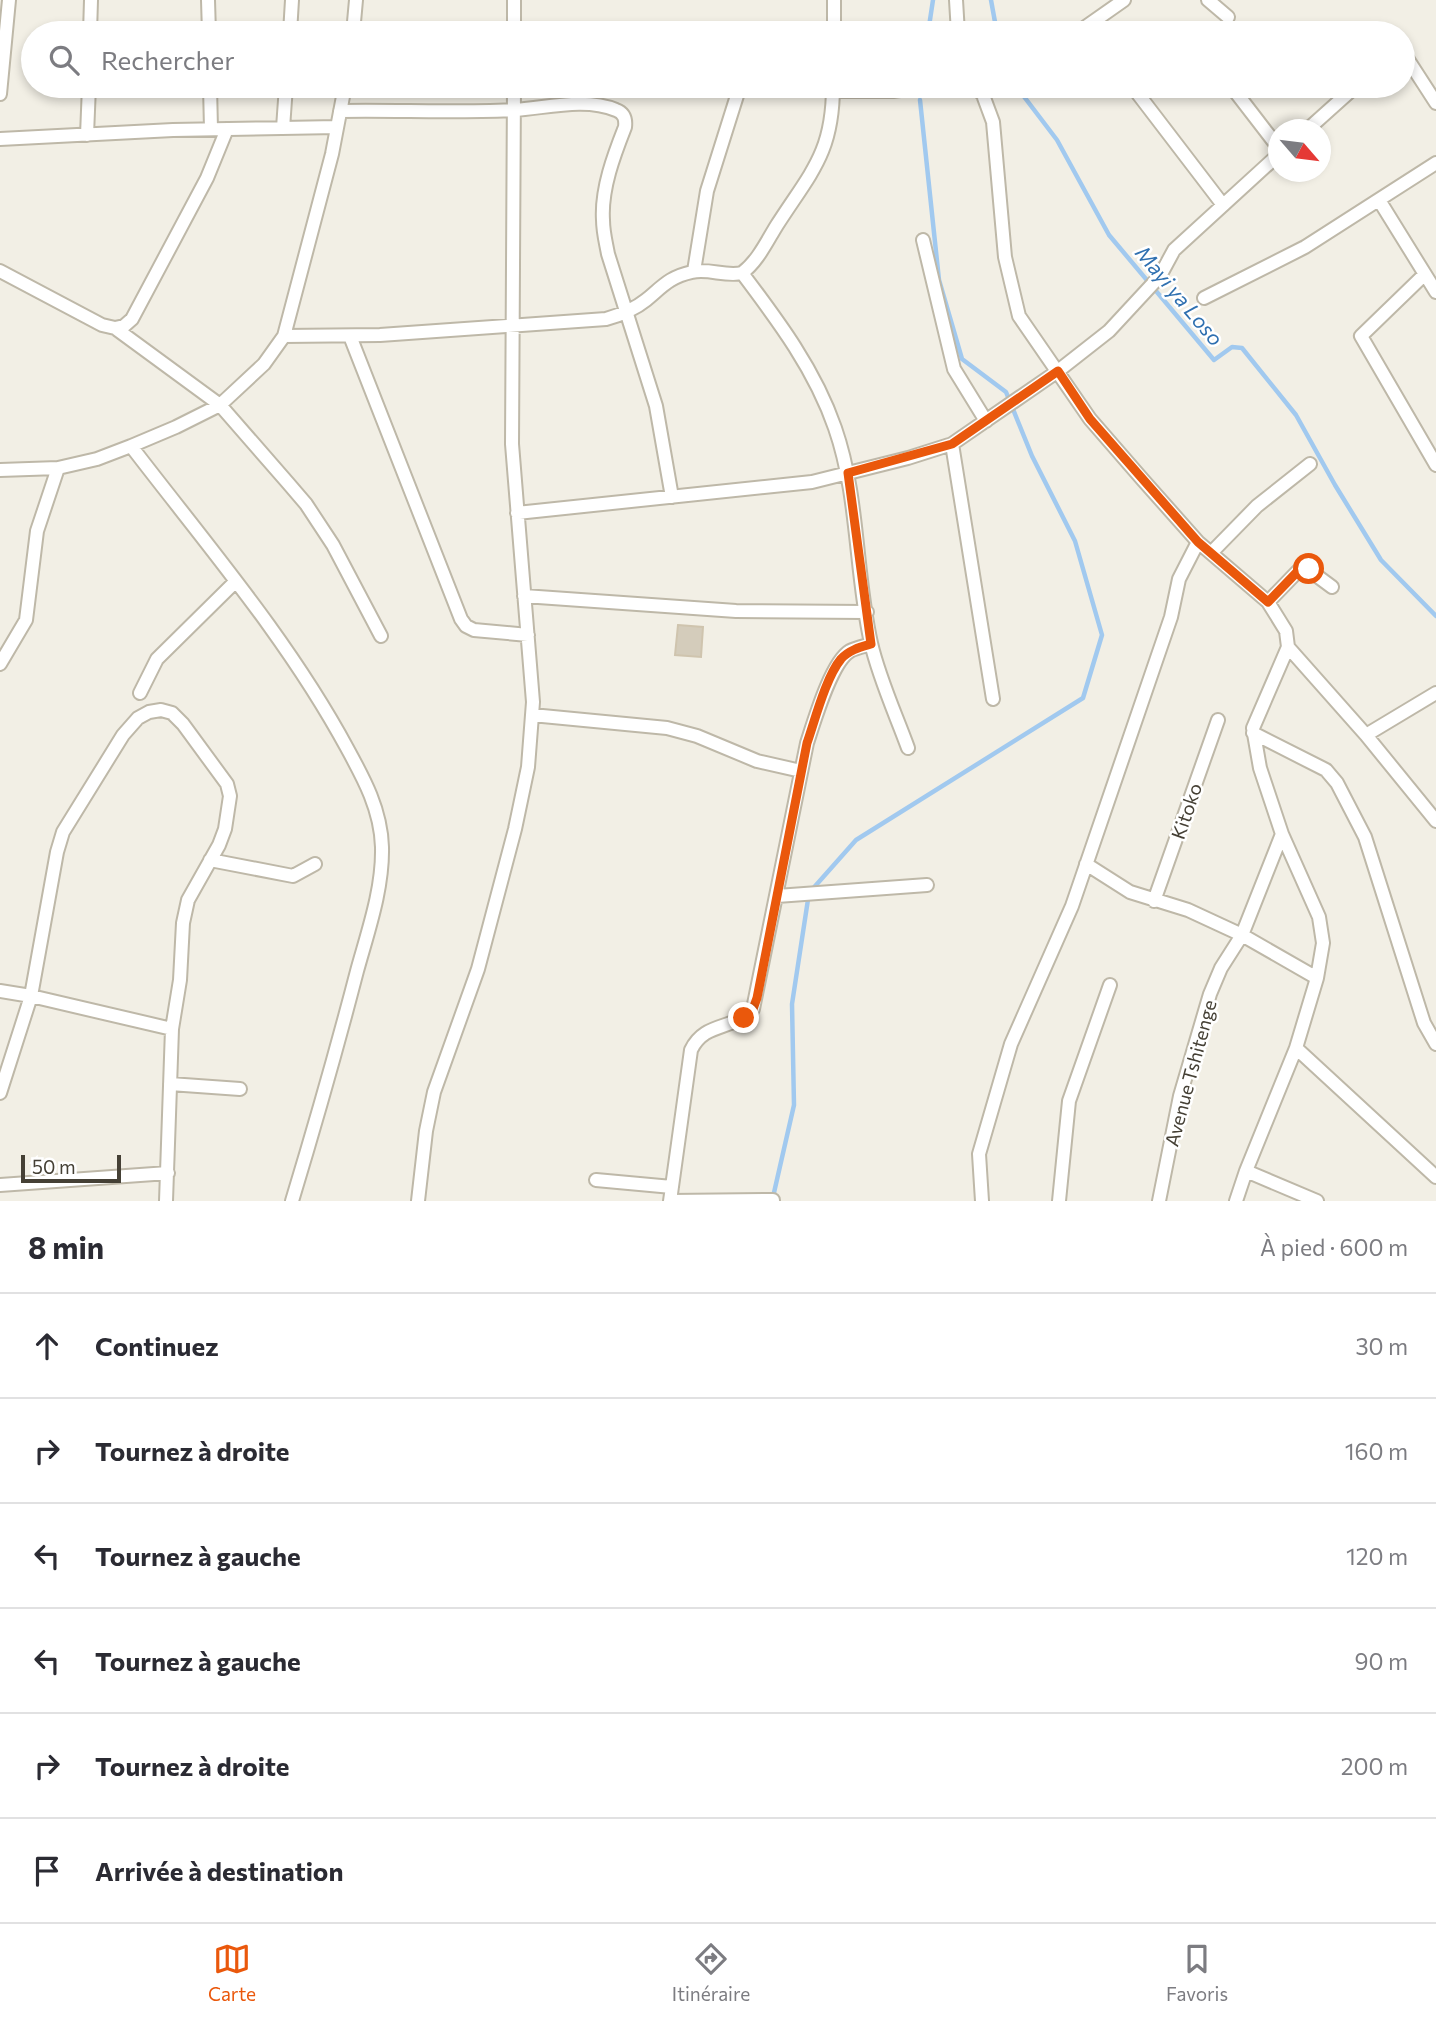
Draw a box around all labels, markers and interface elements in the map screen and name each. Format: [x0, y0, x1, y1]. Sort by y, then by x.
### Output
search box [21, 21, 1415, 98]
icon: search [45, 41, 83, 79]
text: Rechercher [101, 44, 235, 75]
north arrow [1268, 119, 1331, 182]
water label: Mayi ya Loso [1131, 240, 1229, 350]
route start [1293, 553, 1324, 584]
street label: Kitoko [1166, 780, 1206, 842]
street label: Avenue Tshitenge [1159, 997, 1221, 1149]
route end [728, 1002, 759, 1033]
scale bar [21, 1152, 121, 1184]
text: 50 m [32, 1155, 76, 1178]
text: 8 min [28, 1228, 104, 1265]
text: À pied · 600 m [1260, 1233, 1408, 1261]
icon: ahead [28, 1327, 66, 1365]
text: Continuez [95, 1330, 219, 1361]
text: 30 m [1355, 1332, 1408, 1360]
icon: right [28, 1432, 66, 1470]
text: Tournez à droite [95, 1435, 290, 1466]
text: 160 m [1345, 1437, 1408, 1465]
icon: left [28, 1537, 66, 1575]
text: Tournez à gauche [95, 1540, 301, 1571]
text: 120 m [1346, 1542, 1408, 1570]
icon: left [28, 1642, 66, 1680]
text: Tournez à gauche [95, 1645, 301, 1676]
text: 90 m [1355, 1647, 1408, 1675]
icon: right [28, 1747, 66, 1785]
text: Tournez à droite [95, 1750, 290, 1781]
text: 200 m [1341, 1752, 1408, 1780]
icon: arrive [28, 1852, 66, 1890]
text: Arrivée à destination [95, 1855, 343, 1886]
tab: Carte [208, 1940, 256, 2005]
tab: Itinéraire [672, 1940, 750, 2005]
tab: Favoris [1166, 1940, 1228, 2005]

